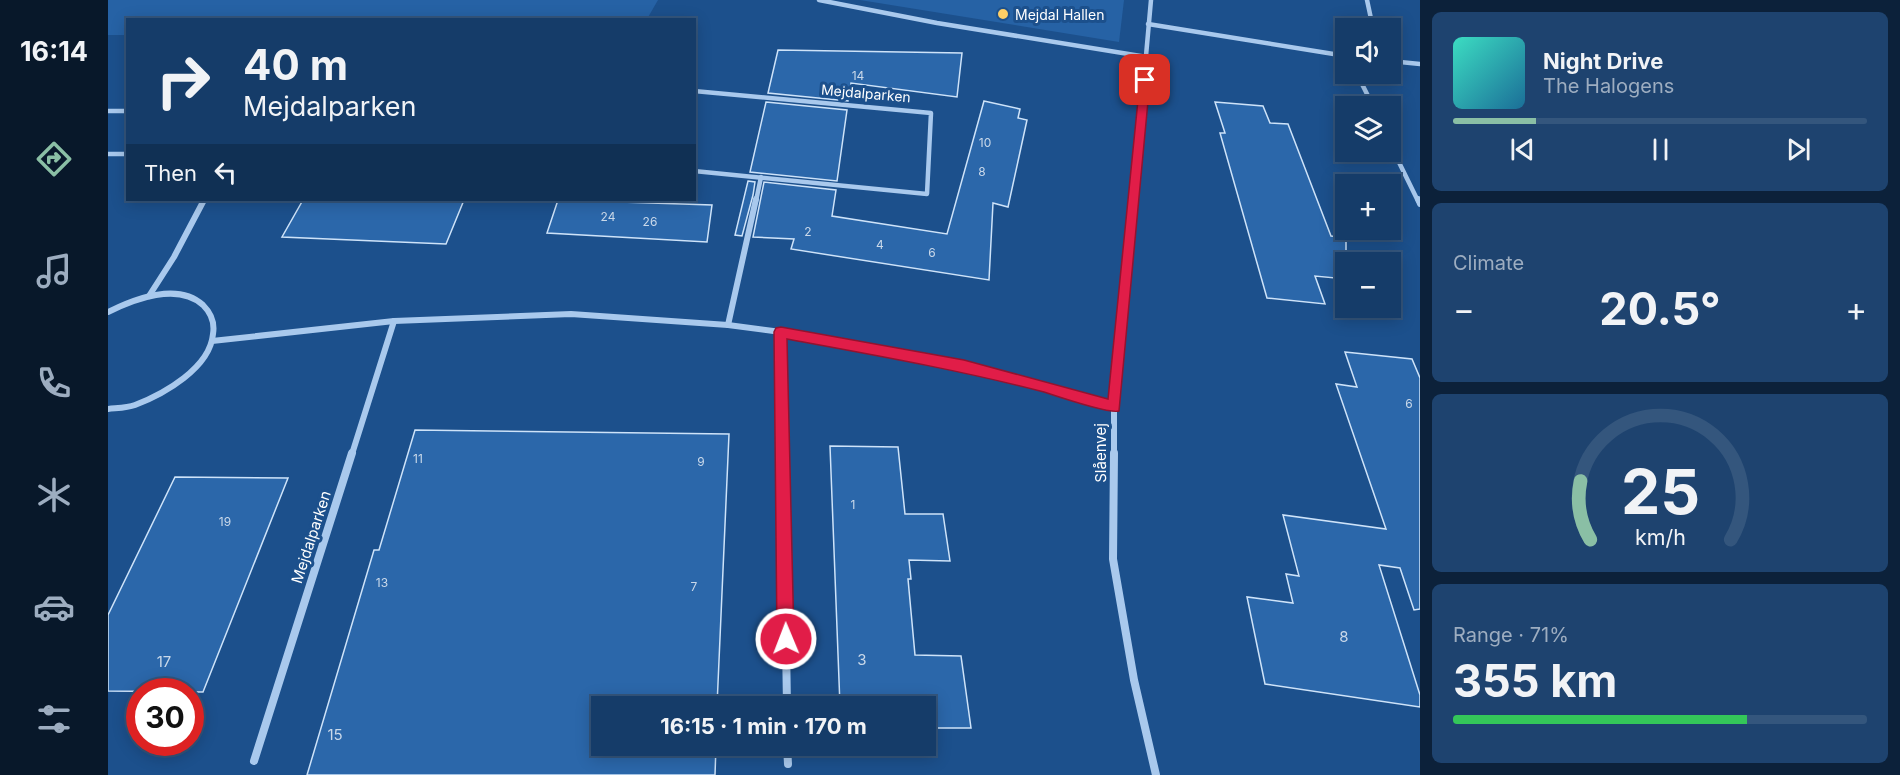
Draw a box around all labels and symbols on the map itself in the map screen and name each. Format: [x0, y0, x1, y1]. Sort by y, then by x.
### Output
place label: Mejdal Hallen [1015, 6, 1104, 23]
marker: Mejdal Hallen [996, 7, 1010, 21]
pin [1119, 54, 1170, 105]
house number: 14 [852, 68, 865, 83]
street label: Mejdalparken [820, 81, 912, 105]
house number: 10 [979, 135, 991, 150]
house number: 8 [978, 164, 986, 179]
house number: 24 [601, 209, 616, 224]
house number: 26 [643, 214, 657, 229]
house number: 2 [804, 224, 812, 239]
house number: 4 [876, 237, 884, 252]
house number: 6 [928, 245, 936, 260]
house number: 6 [1405, 396, 1413, 411]
street label: Slåenvej [1091, 423, 1110, 483]
house number: 11 [413, 451, 423, 466]
house number: 9 [697, 454, 705, 469]
street label: Mejdalparken [287, 488, 335, 586]
house number: 1 [851, 497, 855, 512]
house number: 19 [219, 514, 231, 529]
house number: 13 [376, 575, 388, 590]
house number: 7 [691, 579, 698, 594]
position arrow [754, 607, 818, 671]
house number: 8 [1339, 627, 1349, 646]
house number: 3 [857, 650, 867, 669]
house number: 17 [157, 652, 171, 671]
speed limit sign: 30 [126, 678, 204, 756]
house number: 15 [327, 725, 343, 744]

